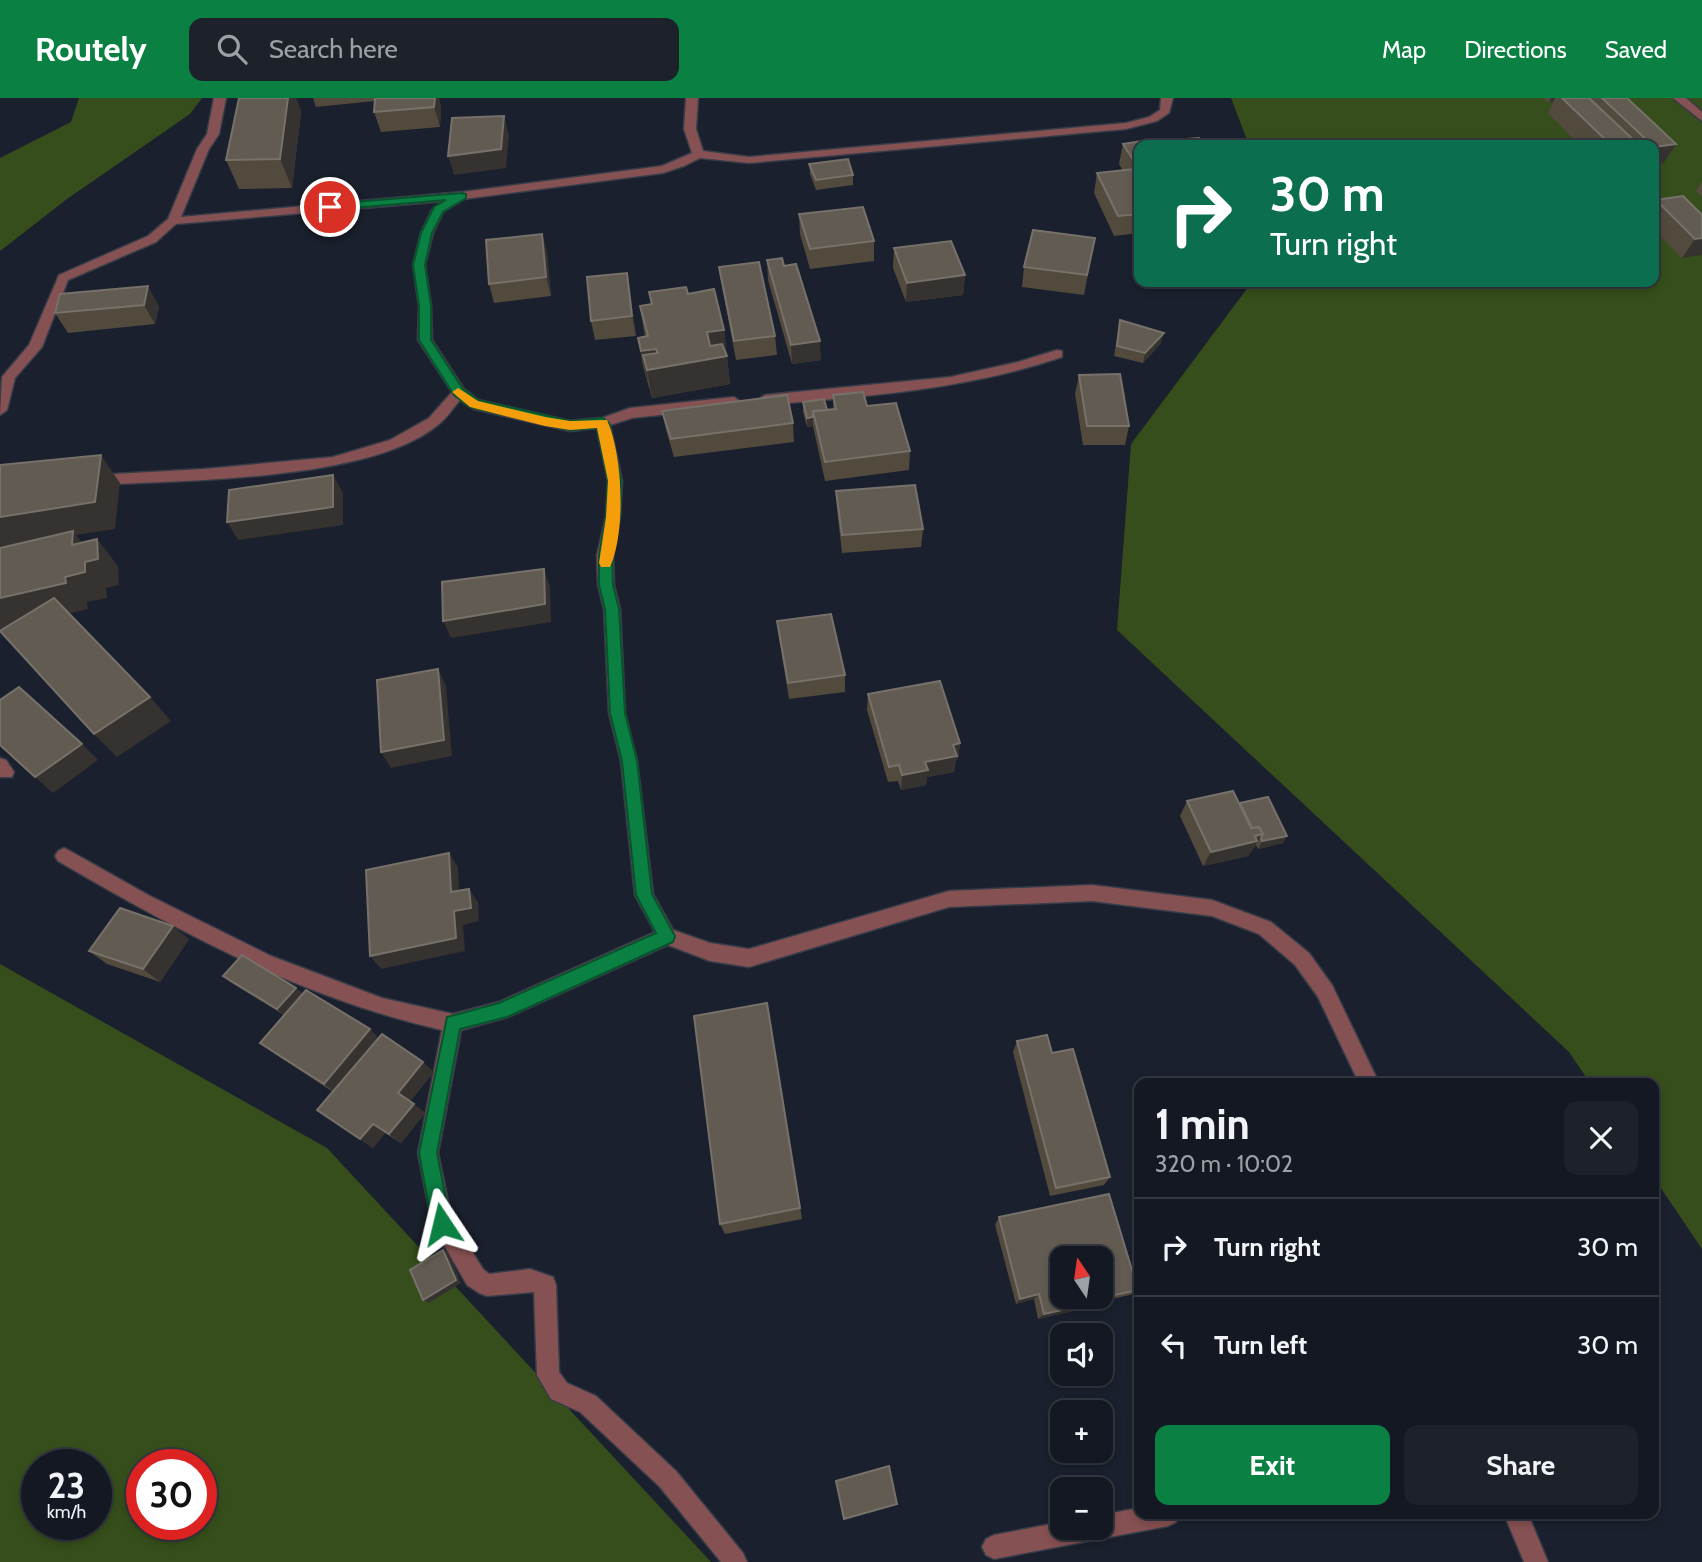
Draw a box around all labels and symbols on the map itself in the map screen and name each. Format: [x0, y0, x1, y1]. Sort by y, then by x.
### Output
pin [300, 177, 360, 237]
position arrow [405, 1187, 479, 1261]
north arrow [1050, 1246, 1113, 1309]
speed limit sign: 30 [126, 1449, 217, 1540]

